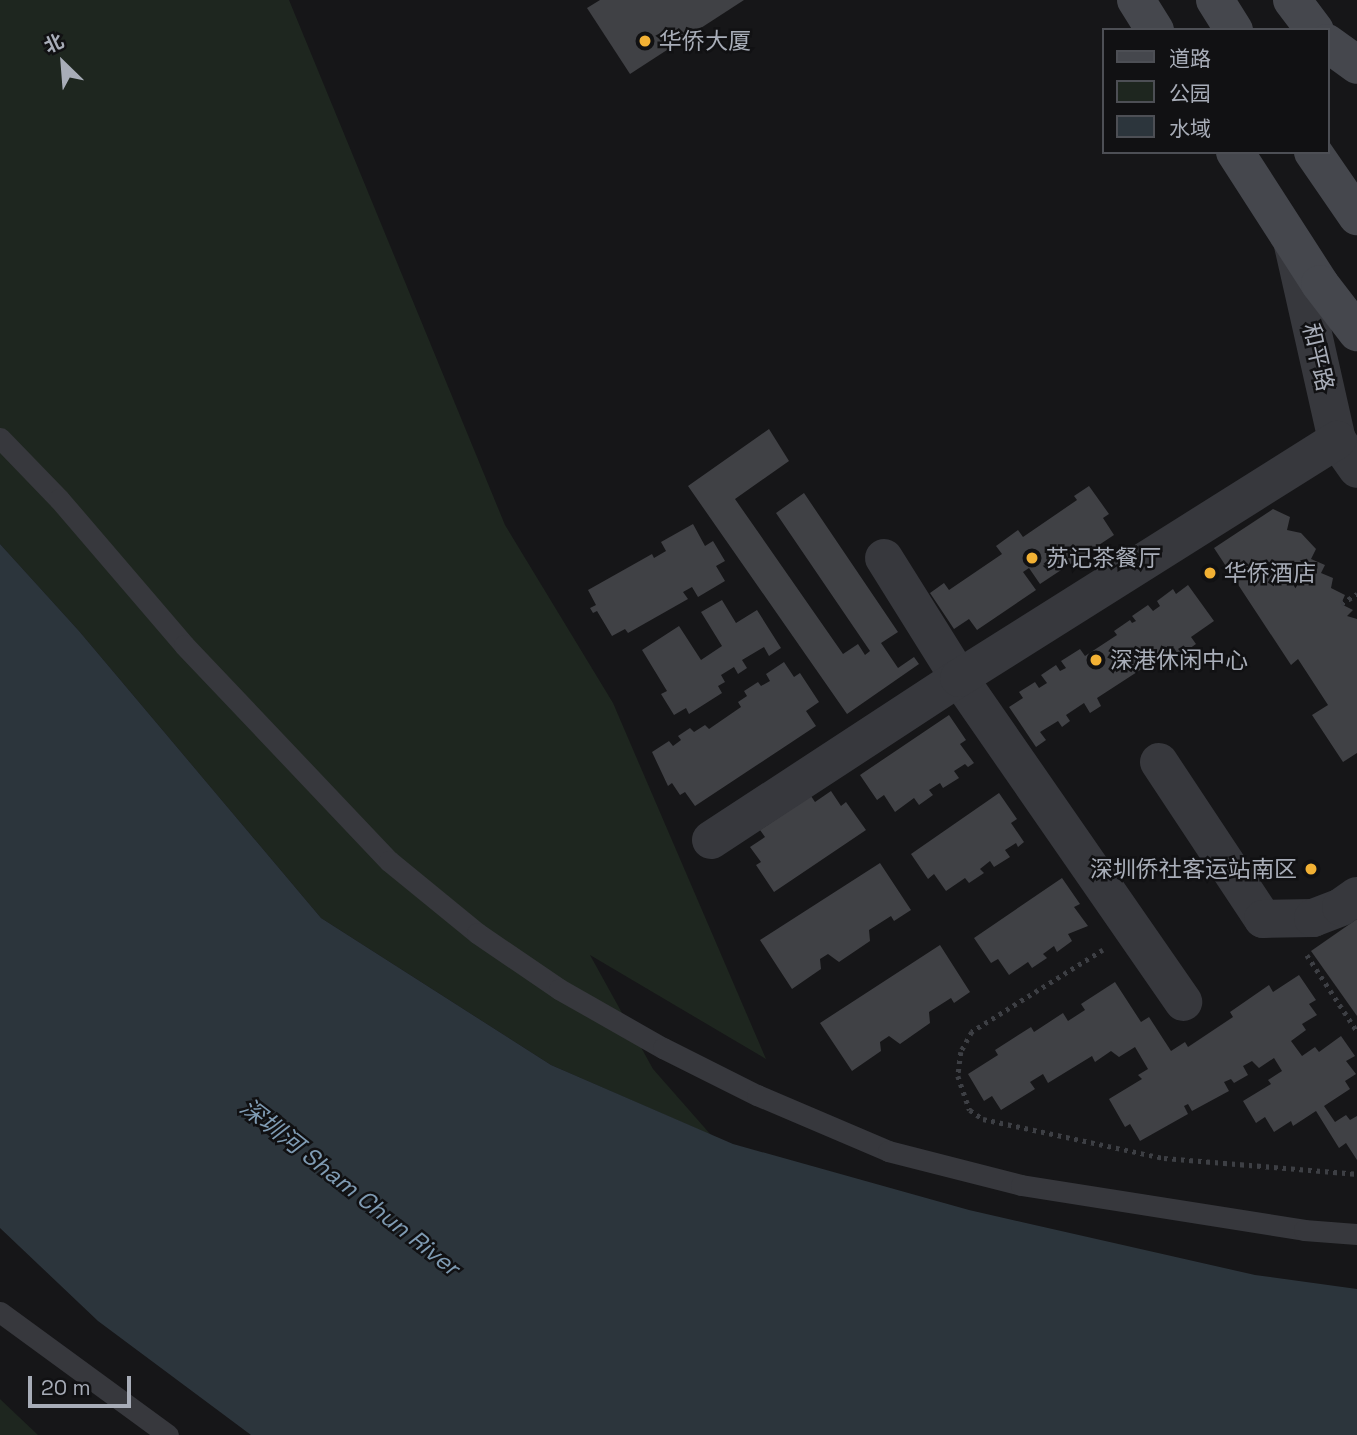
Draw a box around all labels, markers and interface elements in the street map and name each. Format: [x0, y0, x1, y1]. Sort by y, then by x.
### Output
place label: 华侨大厦 [659, 27, 751, 55]
north arrow [28, 28, 98, 98]
text: 北 [40, 28, 68, 59]
legend [1102, 28, 1329, 154]
marker: 华侨大厦 [637, 33, 653, 49]
text: 道路 [1169, 45, 1211, 72]
text: 公园 [1169, 80, 1211, 107]
text: 水域 [1169, 115, 1211, 142]
street label: 和平路 [1297, 320, 1339, 394]
place label: 苏记茶餐厅 [1046, 544, 1161, 572]
marker: 苏记茶餐厅 [1024, 550, 1040, 566]
place label: 华侨酒店 [1224, 559, 1316, 587]
marker: 华侨酒店 [1202, 565, 1218, 581]
place label: 深港休闲中心 [1110, 646, 1248, 674]
marker: 深港休闲中心 [1088, 652, 1104, 668]
place label: 深圳侨社客运站南区 [1090, 855, 1297, 883]
marker: 深圳侨社客运站南区 [1303, 861, 1319, 877]
water label: 深圳河 Sham Chun River [235, 1092, 465, 1282]
scale bar [32, 1362, 135, 1406]
text: 20 m [41, 1374, 91, 1401]

